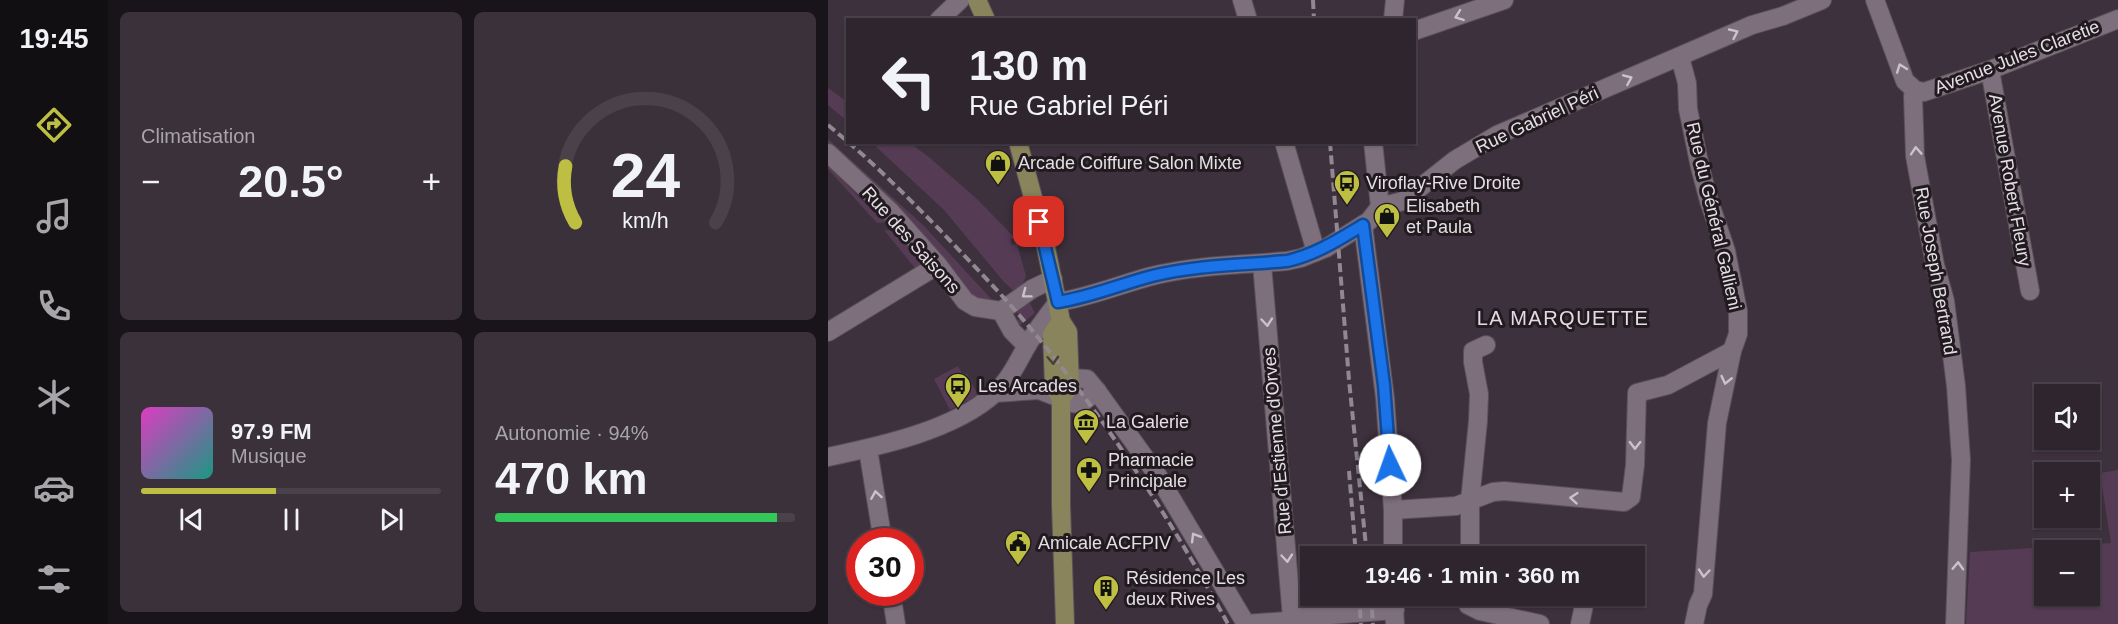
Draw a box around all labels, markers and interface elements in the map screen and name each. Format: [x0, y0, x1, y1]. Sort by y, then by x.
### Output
one-way arrow [1455, 8, 1465, 21]
street label: Avenue Jules Claretie [1932, 16, 2102, 98]
text: 19:45 [19, 24, 89, 54]
one-way arrow [1727, 29, 1738, 41]
icon: left [870, 42, 948, 120]
text: 130 m [969, 42, 1088, 89]
one-way arrow [1895, 63, 1908, 74]
one-way arrow [1622, 74, 1633, 86]
street label: Rue Gabriel Péri [1472, 83, 1602, 157]
text: Rue Gabriel Péri [969, 91, 1169, 121]
street label: Avenue Robert Fleury [1985, 92, 2035, 268]
icon: directions [33, 104, 75, 146]
street label: Rue du Général Gallieni [1683, 120, 1745, 312]
text: Climatisation [141, 125, 255, 147]
text: 24 [610, 141, 680, 210]
one-way arrow [1909, 146, 1922, 155]
shop icon: Arcade Coiffure Salon Mixte [983, 148, 1013, 186]
place label: Arcade Coiffure Salon Mixte [1018, 153, 1242, 173]
text: 20.5° [238, 156, 344, 207]
text: − [141, 163, 160, 200]
text: + [422, 163, 441, 200]
bus stop icon: Viroflay-Rive Droite [1332, 168, 1362, 206]
place label: Viroflay-Rive Droite [1366, 173, 1521, 193]
street label: Rue des Saisons [858, 183, 964, 297]
street label: Rue Joseph Bertrand [1911, 186, 1961, 356]
icon: music [33, 195, 75, 237]
pin [1013, 196, 1064, 247]
place label: Elisabeth et Paula [1406, 196, 1480, 237]
shop icon: Elisabeth et Paula [1372, 201, 1402, 239]
icon: arrive [1022, 205, 1055, 238]
text: km/h [622, 209, 668, 233]
icon: phone [33, 285, 75, 327]
one-way arrow [1022, 287, 1033, 298]
district label: LA MARQUETTE [1477, 307, 1649, 329]
one-way arrow [1260, 317, 1273, 326]
street label: Rue d'Estienne d'Orves [1259, 346, 1295, 536]
one-way arrow [1047, 355, 1060, 364]
bus stop icon: Les Arcades [943, 371, 973, 409]
one-way arrow [1721, 375, 1734, 385]
icon: climate [33, 376, 75, 418]
place label: Les Arcades [978, 376, 1077, 396]
map controls [2034, 384, 2100, 606]
button: sound [2034, 384, 2100, 450]
museum icon: La Galerie [1071, 407, 1101, 445]
place label: La Galerie [1106, 412, 1189, 432]
text: 97.9 FM [231, 419, 312, 444]
text: Autonomie · 94% [495, 422, 648, 444]
position arrow [1358, 433, 1422, 497]
one-way arrow [1629, 440, 1641, 449]
text: Musique [231, 445, 307, 467]
place label: Pharmacie Principale [1108, 450, 1194, 491]
text: 470 km [495, 453, 648, 504]
pharmacy icon: Pharmacie Principale [1074, 455, 1104, 493]
button: + [2034, 462, 2100, 528]
icon: car [33, 467, 75, 509]
one-way arrow [870, 490, 883, 500]
one-way arrow [1570, 492, 1579, 505]
icon: previous [175, 503, 208, 536]
icon: pause [275, 503, 308, 536]
icon: next [375, 503, 408, 536]
speed limit sign: 30 [846, 528, 924, 606]
public building icon: Amicale ACFPIV [1003, 528, 1033, 566]
place label: Amicale ACFPIV [1038, 533, 1171, 553]
one-way arrow [1190, 533, 1202, 543]
button: − [2034, 540, 2100, 606]
one-way arrow [1280, 554, 1293, 563]
icon: filters [33, 558, 75, 600]
one-way arrow [1951, 561, 1964, 570]
text: 19:46 · 1 min · 360 m [1365, 563, 1580, 588]
place label: Résidence Les deux Rives [1126, 568, 1245, 609]
one-way arrow [1698, 569, 1711, 578]
building icon: Résidence Les deux Rives [1091, 573, 1121, 611]

